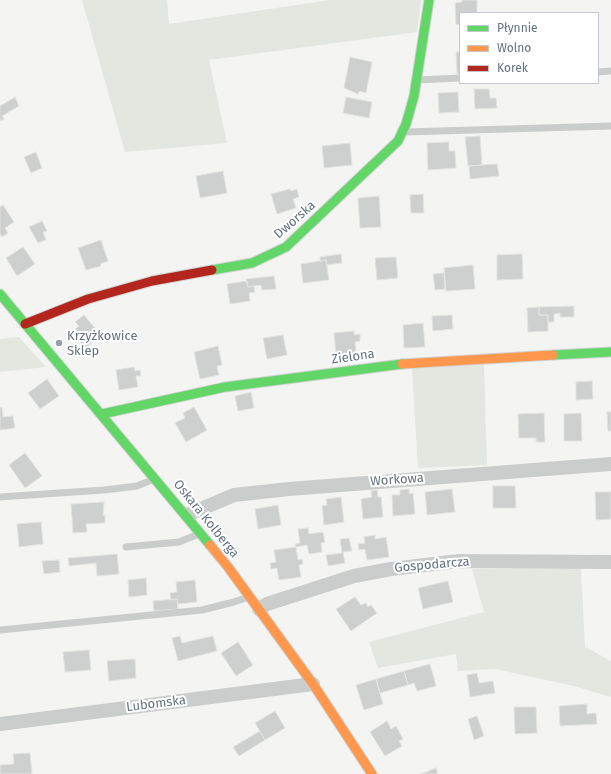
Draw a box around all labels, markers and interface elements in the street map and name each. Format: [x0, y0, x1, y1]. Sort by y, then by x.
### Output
legend [459, 12, 599, 84]
text: Płynnie [497, 21, 538, 35]
text: Wolno [497, 41, 531, 55]
text: Korek [497, 61, 528, 75]
street label: Dworska [271, 198, 319, 242]
place label: Krzyżkowice Sklep [67, 328, 137, 359]
marker: Krzyżkowice Sklep [54, 338, 64, 348]
street label: Zielona [330, 346, 376, 368]
street label: Workowa [370, 470, 424, 490]
street label: Oskara Kolberga [170, 477, 242, 561]
street label: Gospodarcza [394, 554, 470, 576]
street label: Lubomska [125, 693, 187, 715]

